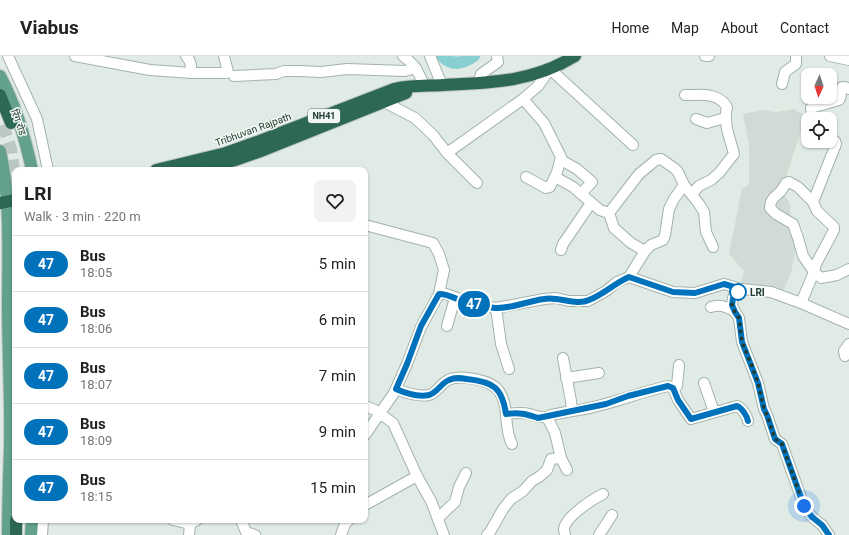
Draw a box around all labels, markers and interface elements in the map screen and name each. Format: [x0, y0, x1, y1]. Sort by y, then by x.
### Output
text: Viabus [20, 16, 79, 39]
text: Home [611, 20, 649, 36]
text: Map [671, 20, 699, 36]
text: About [721, 20, 758, 36]
text: Contact [780, 20, 829, 36]
north arrow [801, 68, 837, 104]
map controls [801, 68, 837, 148]
street label: रिंग रोड [9, 108, 29, 137]
road number: NH41 [308, 109, 340, 123]
street label: Tribhuvan Rajpath [214, 111, 293, 148]
button: locate [801, 112, 837, 148]
button: heart [314, 180, 356, 222]
text: LRI [24, 182, 52, 205]
text: Walk · 3 min · 220 m [24, 209, 141, 224]
text: Bus [80, 247, 106, 265]
text: 5 min [319, 255, 356, 273]
text: 47 [38, 256, 54, 272]
text: 18:05 [80, 265, 112, 280]
marker: LRI [729, 283, 747, 301]
place label: LRI [750, 287, 765, 298]
line badge: 47 [456, 291, 492, 317]
text: 47 [466, 296, 482, 312]
text: Bus [80, 303, 106, 321]
text: 6 min [319, 311, 356, 329]
text: 47 [38, 312, 54, 328]
text: 18:06 [80, 321, 112, 336]
text: Bus [80, 359, 106, 377]
text: 7 min [319, 367, 356, 385]
text: 47 [38, 368, 54, 384]
text: 18:07 [80, 377, 112, 392]
text: Bus [80, 415, 106, 433]
text: 9 min [319, 423, 356, 441]
text: 47 [38, 424, 54, 440]
text: 18:09 [80, 433, 112, 448]
text: Bus [80, 471, 106, 489]
text: 15 min [310, 479, 356, 497]
text: 47 [38, 480, 54, 496]
text: 18:15 [80, 489, 112, 504]
your location [794, 496, 814, 516]

